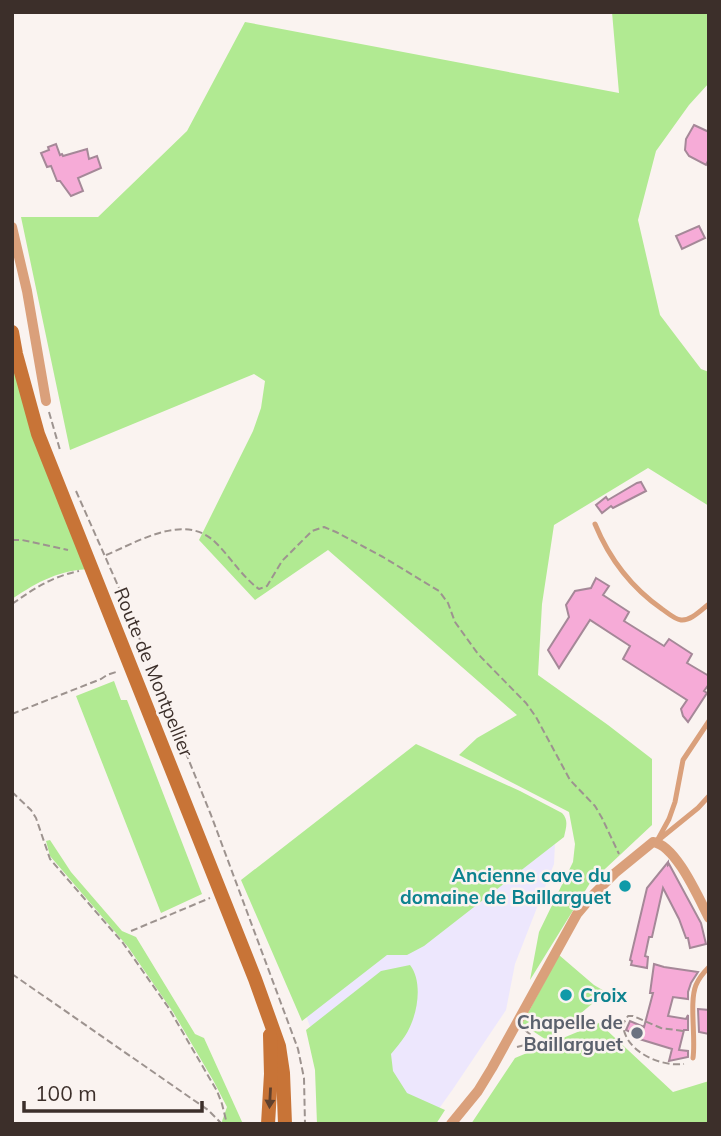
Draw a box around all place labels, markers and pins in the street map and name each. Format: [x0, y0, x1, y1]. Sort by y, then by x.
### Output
place label: Ancienne cave du domaine de Baillarguet [400, 863, 611, 909]
marker: Ancienne cave du domaine de Baillarguet [617, 878, 633, 894]
place label: Croix [580, 983, 628, 1007]
marker: Croix [558, 987, 574, 1003]
place label: Chapelle de Baillarguet [517, 1010, 623, 1056]
marker: Chapelle de Baillarguet [629, 1025, 645, 1041]

